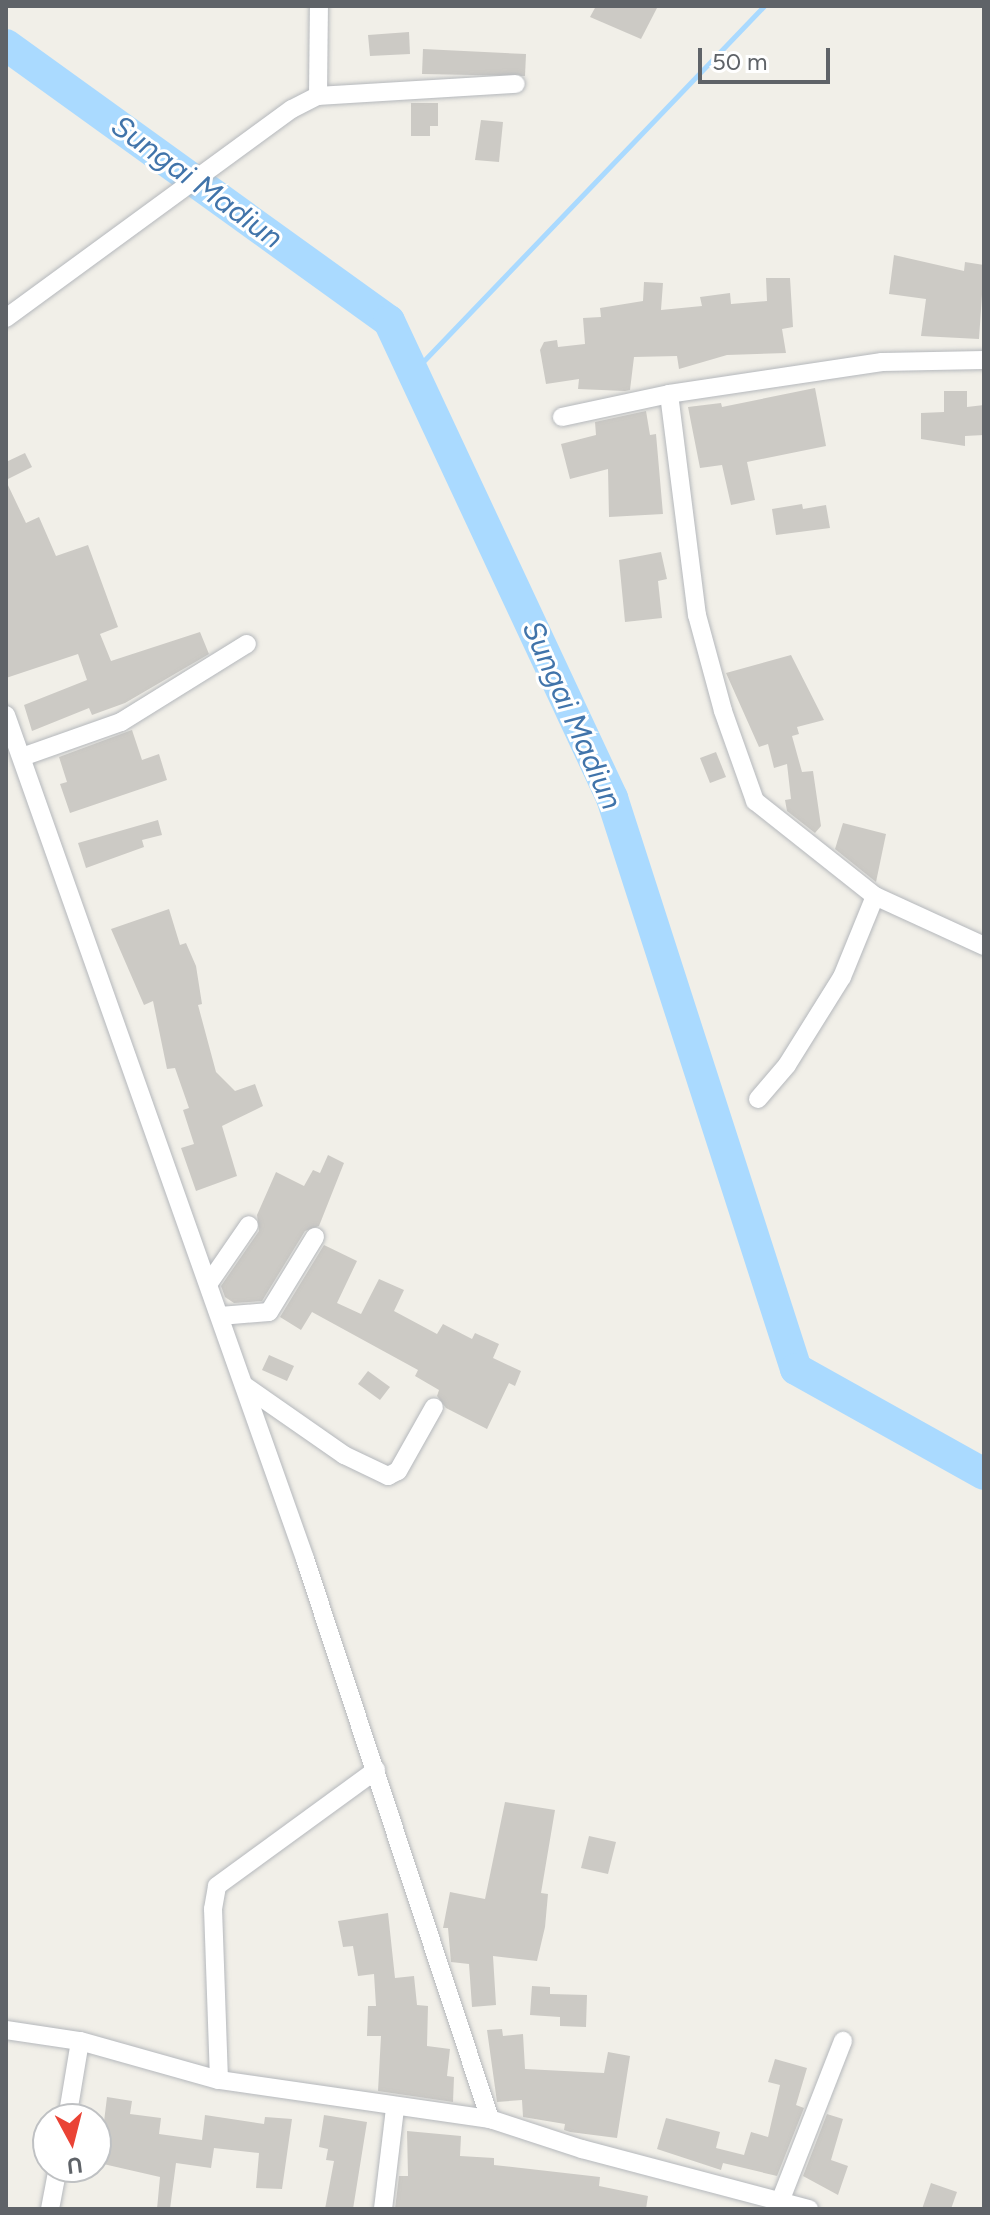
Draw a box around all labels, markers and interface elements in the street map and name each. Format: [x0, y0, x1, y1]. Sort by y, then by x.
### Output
scale bar [702, 32, 834, 82]
text: 50 m [712, 47, 768, 76]
water label: Sungai Madiun [104, 108, 290, 256]
water label: Sungai Madiun [514, 615, 630, 815]
north arrow [32, 2103, 112, 2183]
text: U [65, 2151, 84, 2180]

